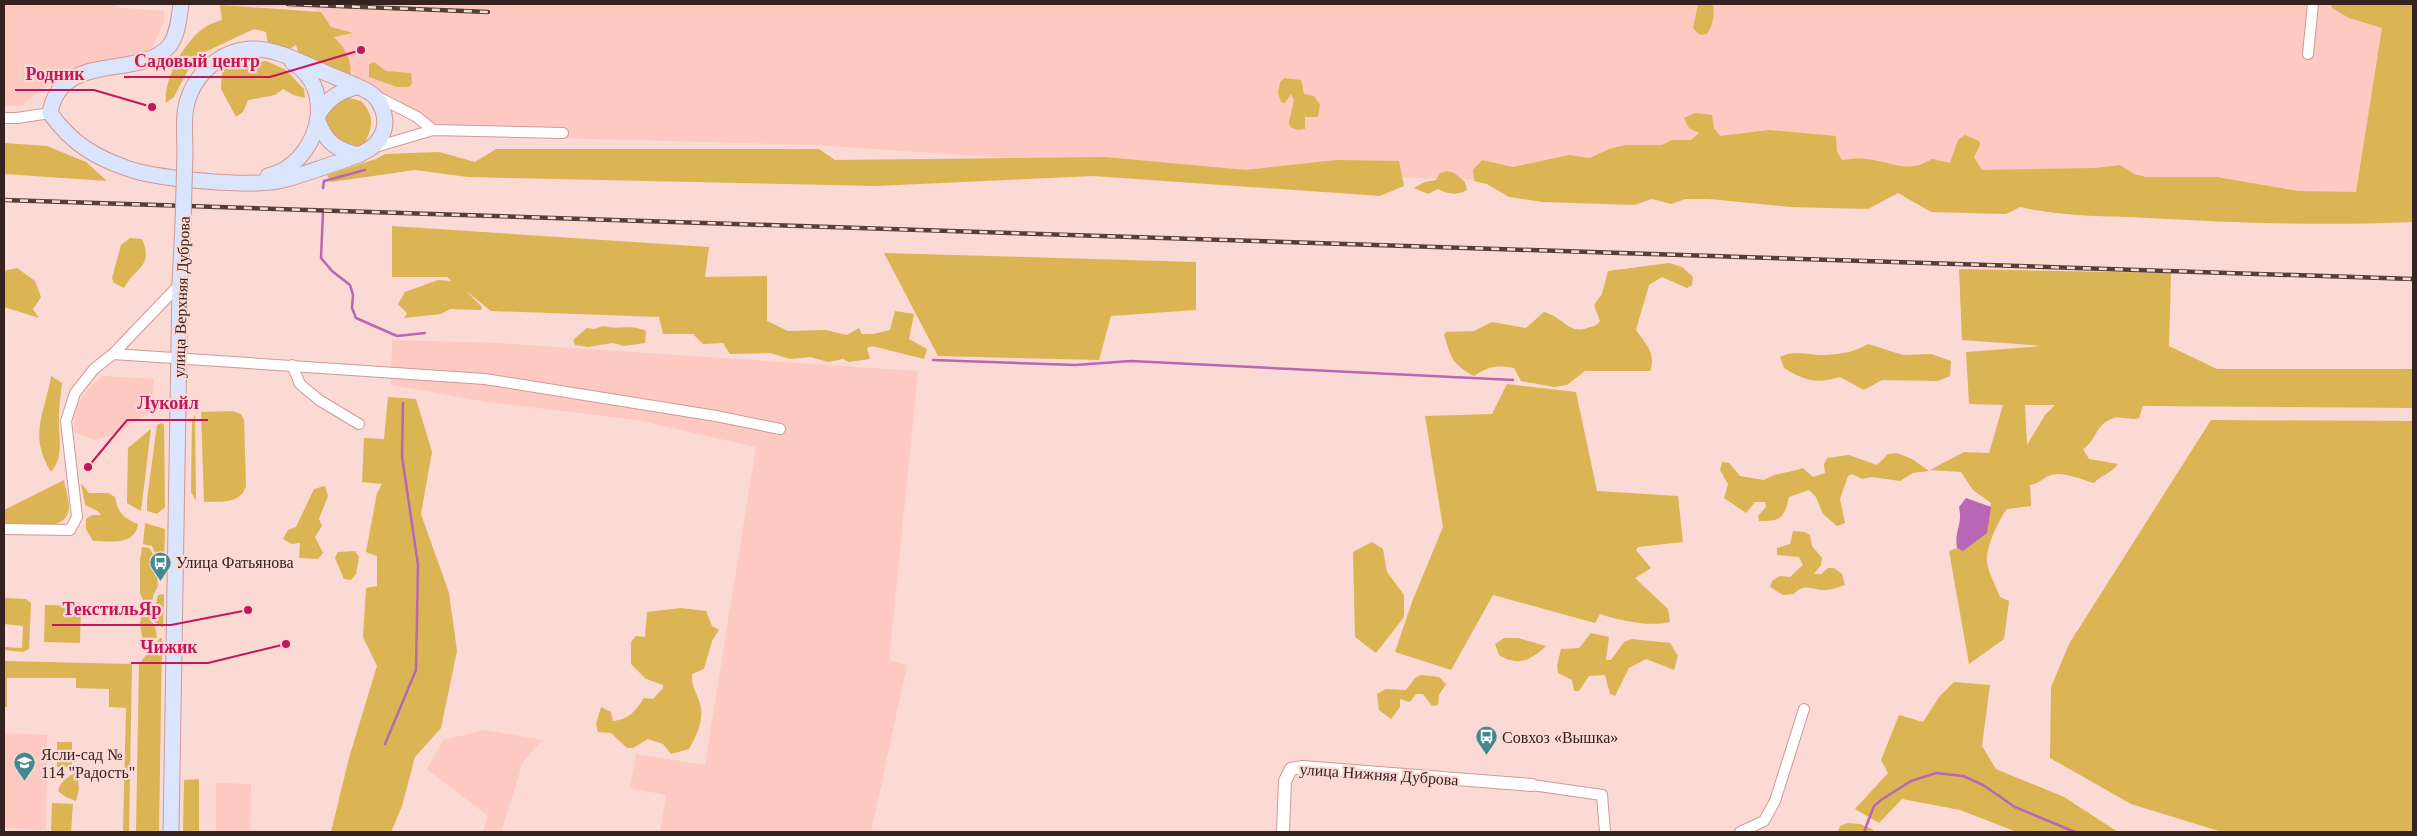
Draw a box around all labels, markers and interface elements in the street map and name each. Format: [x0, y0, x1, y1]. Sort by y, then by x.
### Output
callout: Садовый центр [124, 44, 270, 77]
text: Садовый центр [134, 51, 260, 71]
callout: Родник [15, 57, 94, 90]
text: Родник [25, 64, 85, 84]
street label: улица Верхняя Дуброва [170, 216, 194, 378]
callout: Лукойл [127, 387, 208, 420]
text: Лукойл [137, 393, 199, 413]
bus stop icon: Улица Фатьянова [148, 550, 172, 581]
place label: Улица Фатьянова [176, 554, 294, 572]
callout: ТекстильЯр [52, 592, 171, 625]
text: ТекстильЯр [62, 599, 162, 619]
callout: Чижик [131, 630, 208, 663]
text: Чижик [140, 637, 198, 657]
bus stop icon: Совхоз «Вышка» [1474, 725, 1498, 756]
place label: Совхоз «Вышка» [1502, 729, 1618, 746]
place label: Ясли-сад № 114 "Радость" [41, 746, 135, 782]
school or university icon: Ясли-сад № 114 "Радость" [13, 751, 37, 782]
street label: улица Нижняя Дуброва [1299, 760, 1459, 790]

